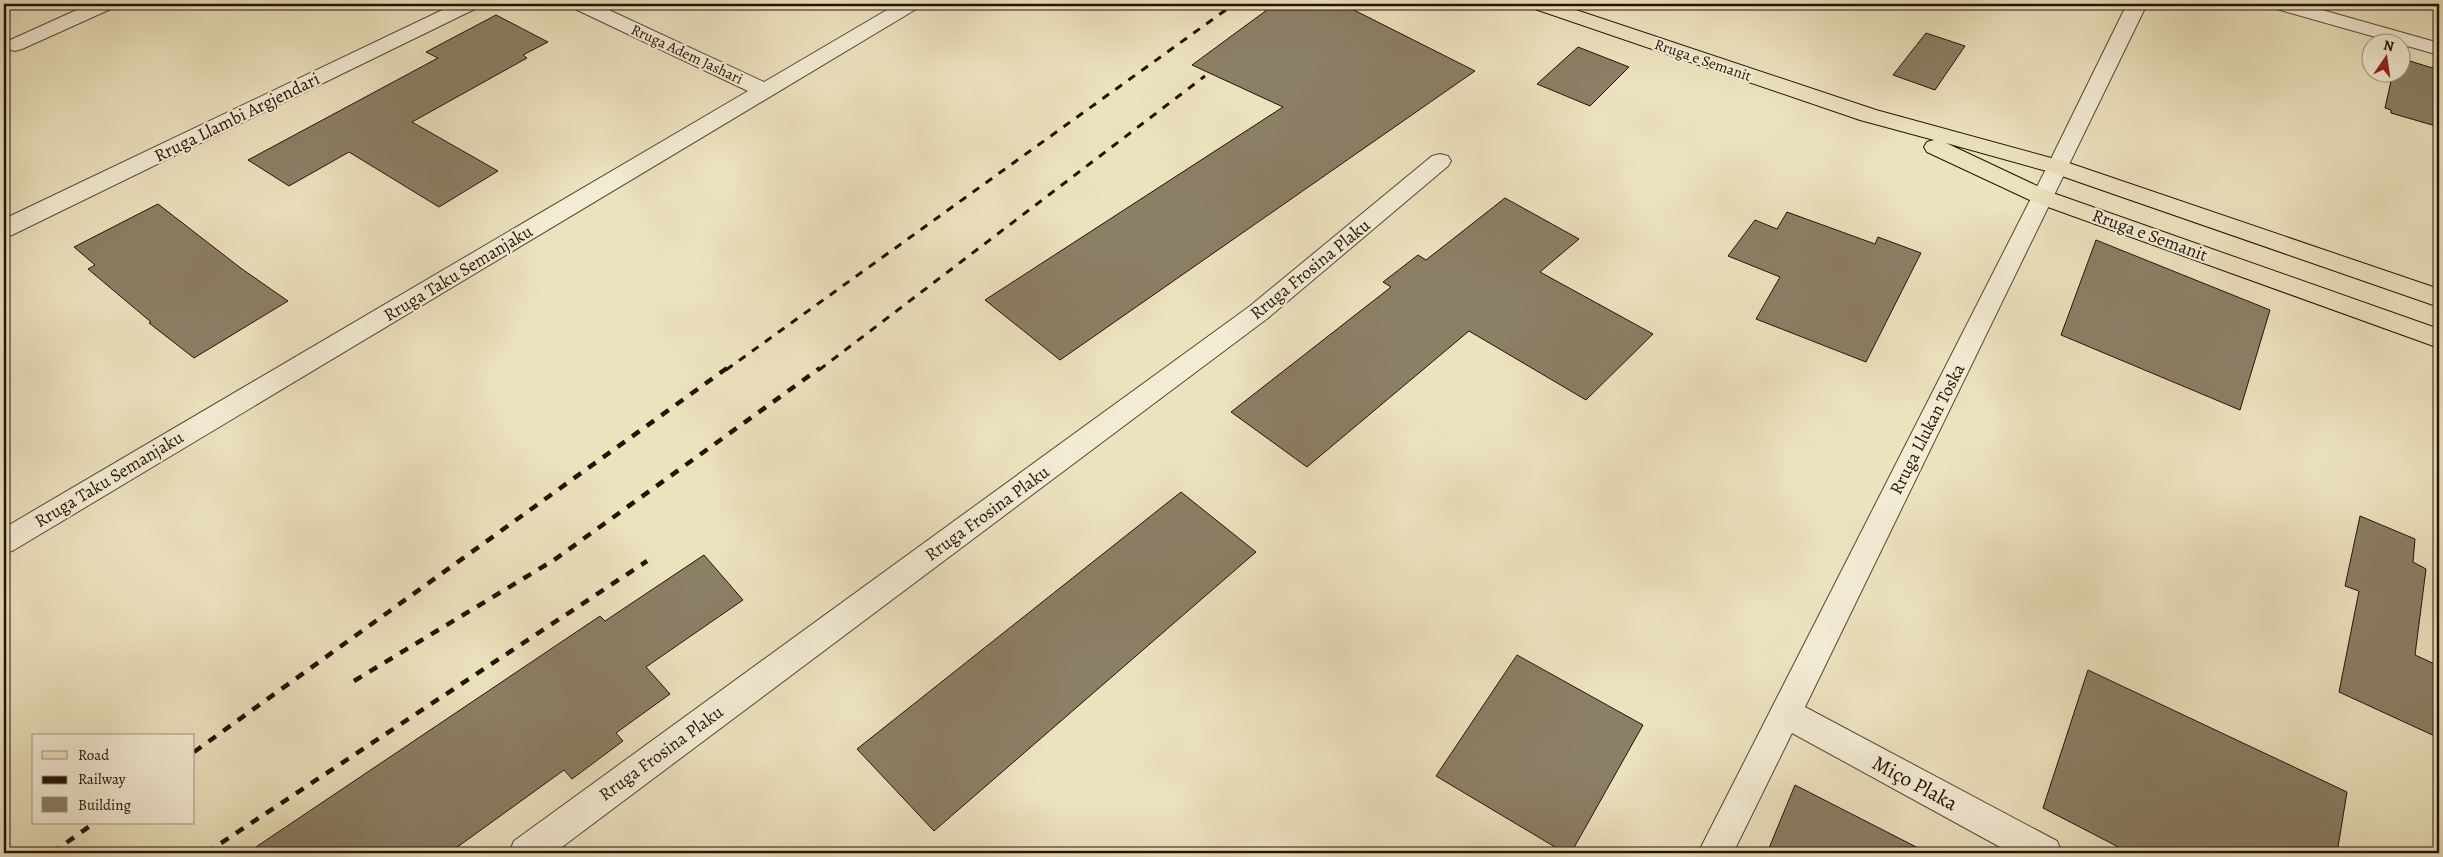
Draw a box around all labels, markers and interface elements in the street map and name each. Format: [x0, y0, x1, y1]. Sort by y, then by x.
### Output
street label: Rruga Adem Jashari [628, 19, 746, 89]
north arrow [2360, 32, 2410, 82]
street label: Rruga e Semanit [1652, 34, 1754, 86]
text: N [2382, 35, 2396, 56]
street label: Rruga Llambi Argjendari [150, 66, 324, 168]
street label: Rruga e Semanit [2089, 203, 2211, 267]
street label: Rruga Frosina Plaku [1245, 213, 1375, 325]
street label: Rruga Taku Semanjaku [379, 219, 537, 327]
street label: Rruga Llukan Toska [1884, 359, 1971, 498]
street label: Rruga Taku Semanjaku [30, 425, 188, 533]
street label: Rruga Frosina Plaku [920, 460, 1054, 566]
street label: Rruga Frosina Plaku [594, 700, 728, 806]
legend [32, 734, 195, 824]
text: Road [78, 745, 110, 765]
street label: Miço Plaka [1867, 749, 1963, 817]
text: Railway [78, 769, 126, 789]
text: Building [78, 795, 131, 815]

